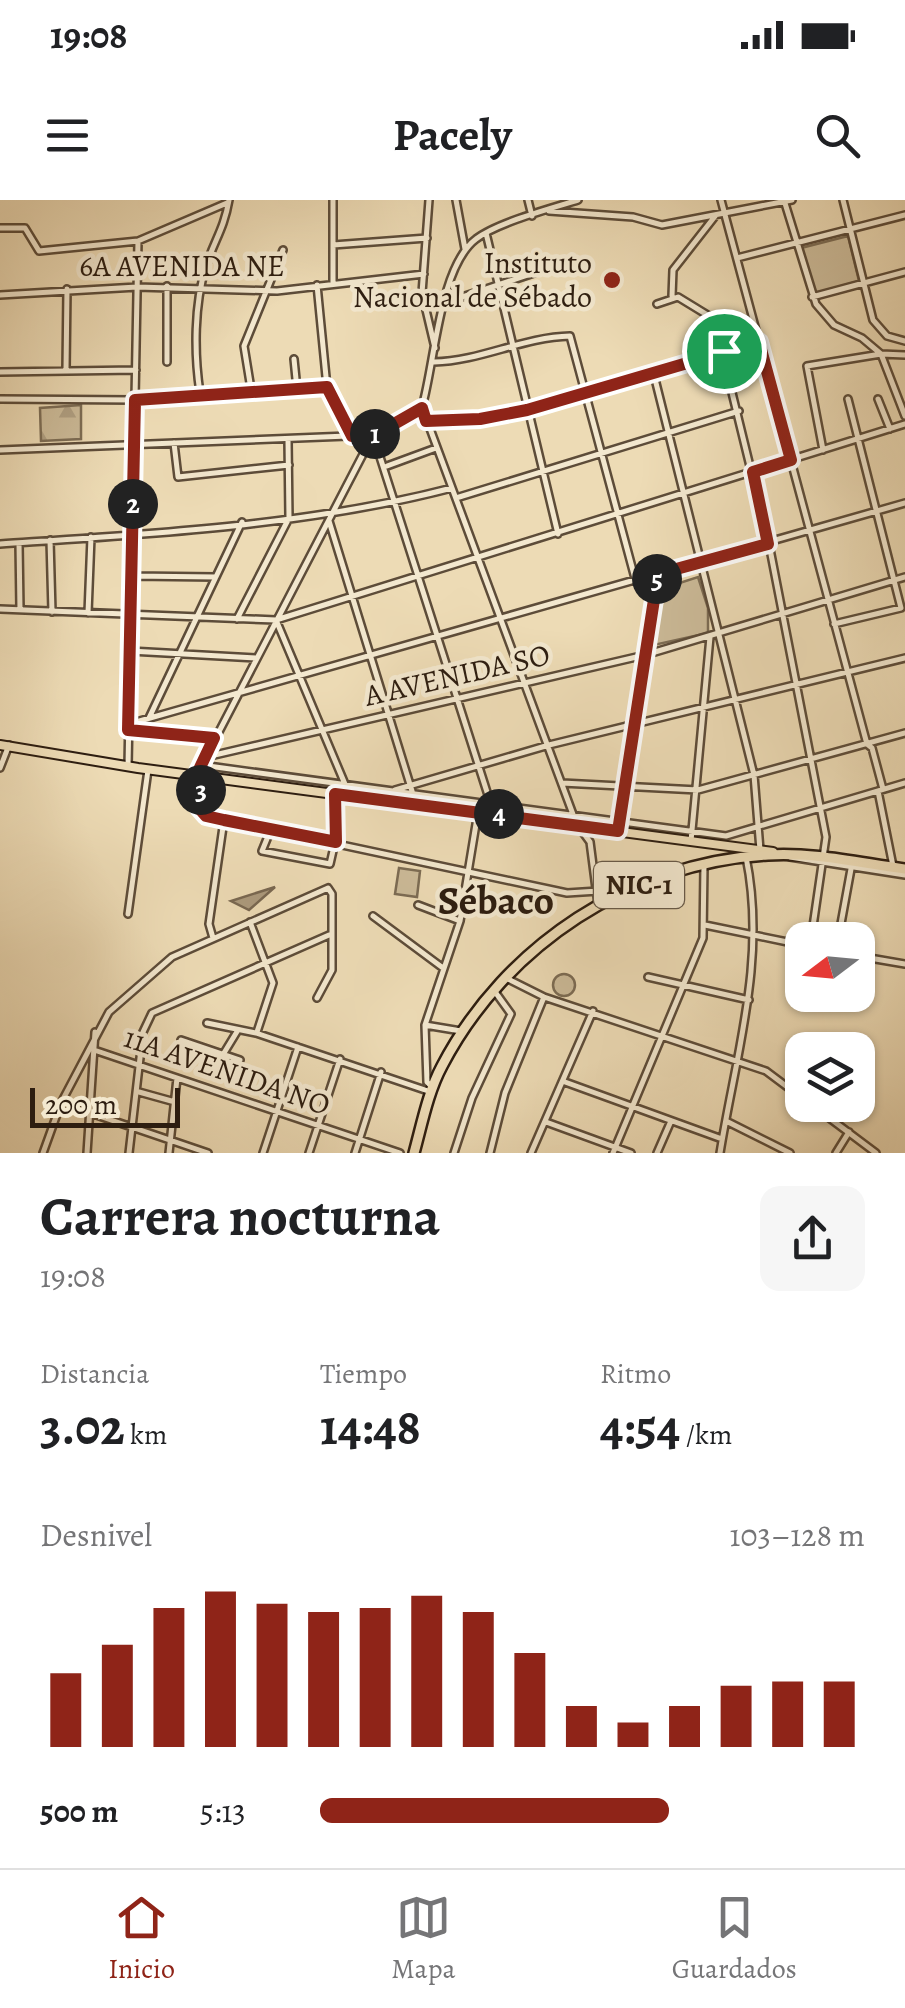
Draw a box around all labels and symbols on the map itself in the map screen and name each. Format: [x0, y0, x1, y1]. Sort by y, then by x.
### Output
place label: Instituto Nacional de Sébado [353, 243, 592, 317]
street label: 6A AVENIDA NE [79, 246, 285, 286]
marker: Instituto Nacional de Sébado [601, 269, 623, 291]
pin [682, 309, 767, 394]
pin: 1 [350, 409, 400, 459]
pin: 2 [108, 479, 158, 529]
pin: 5 [632, 554, 682, 604]
street label: A AVENIDA SO [359, 634, 554, 716]
pin: 3 [176, 765, 226, 815]
pin: 4 [474, 789, 524, 839]
road number: NIC-1 [594, 862, 684, 908]
district label: Sébaco [438, 873, 554, 928]
north arrow [785, 922, 875, 1012]
street label: 11A AVENIDA NO [119, 1017, 335, 1125]
scale bar [30, 1083, 180, 1128]

